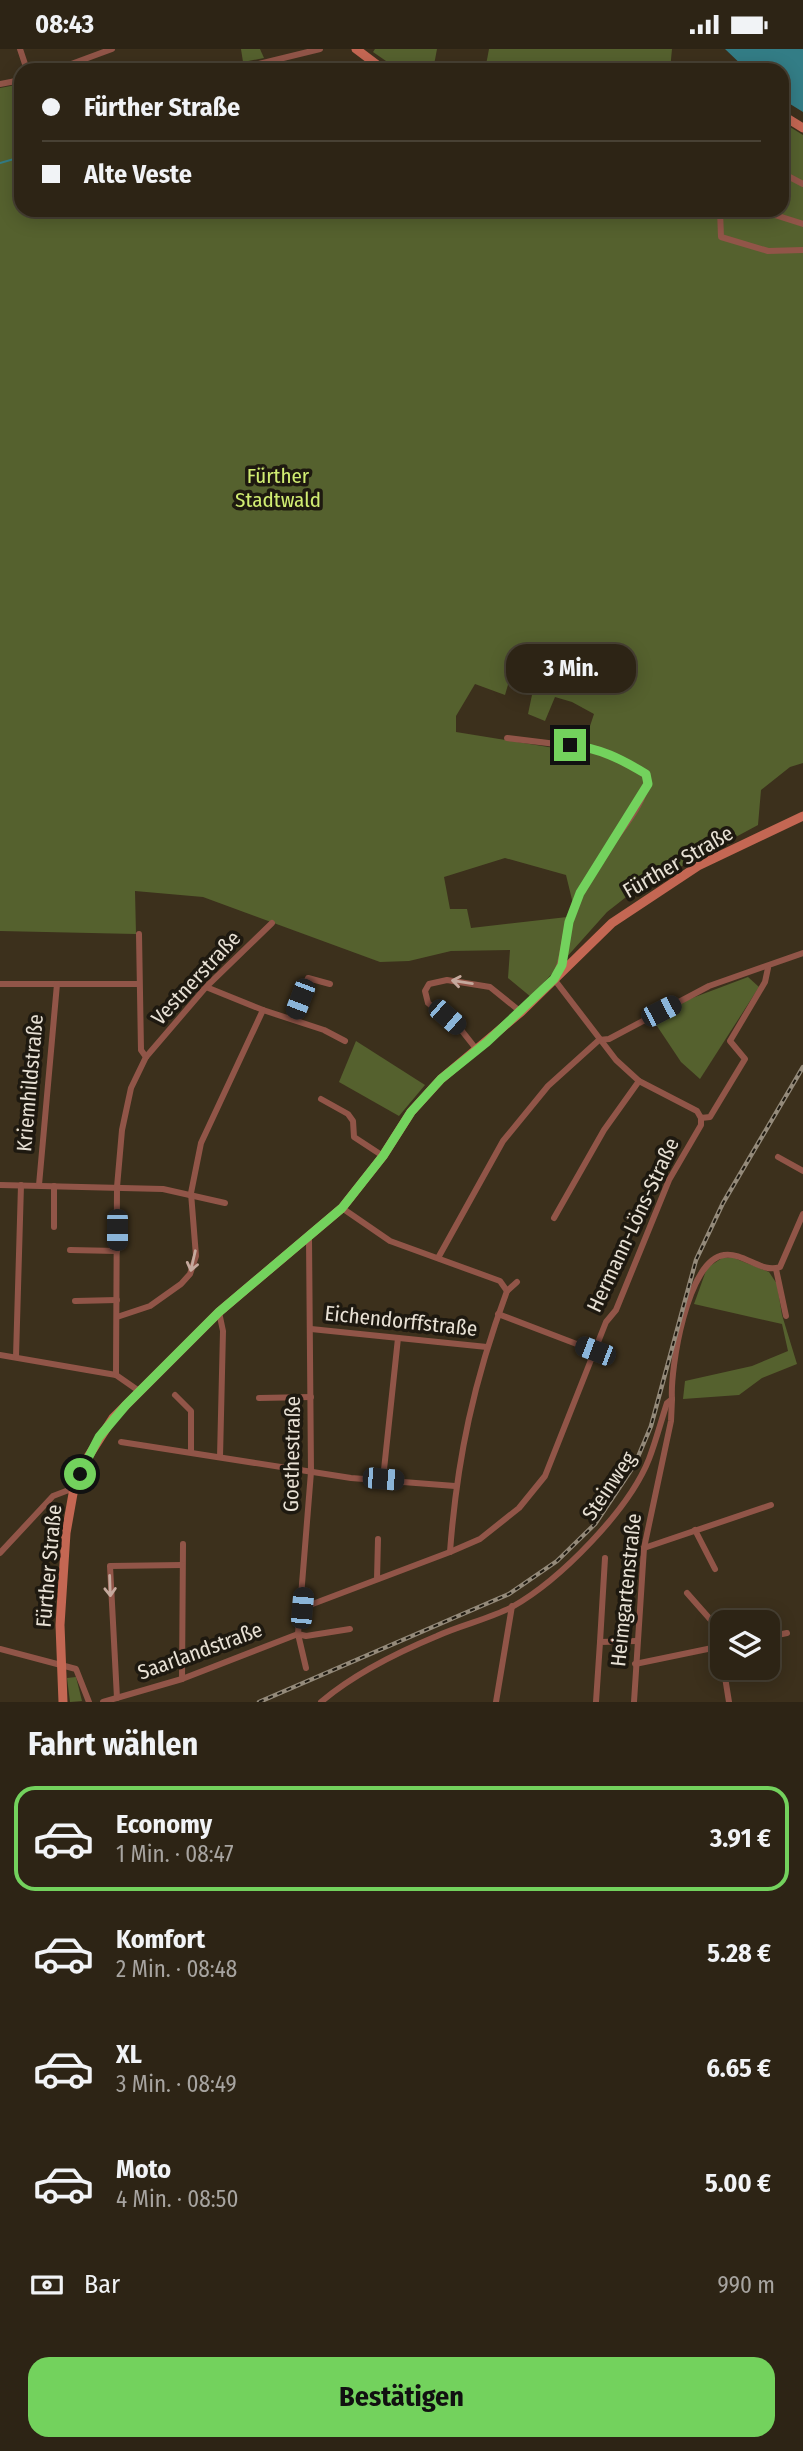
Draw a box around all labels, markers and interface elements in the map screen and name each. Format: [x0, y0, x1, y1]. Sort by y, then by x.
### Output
text: 08:43 [35, 9, 94, 40]
text: Fürther Straße [84, 92, 240, 123]
text: Alte Veste [84, 159, 192, 190]
park label: Fürther Stadtwald [235, 463, 321, 513]
callout: 3 Min. [505, 643, 635, 693]
text: 3 Min. [543, 654, 599, 682]
route end [554, 729, 586, 761]
street label: Fürther Straße [618, 820, 738, 904]
street label: Vestnerstraße [146, 926, 246, 1030]
one-way arrow [451, 975, 474, 988]
car [283, 976, 318, 1022]
car [638, 992, 685, 1030]
car [425, 995, 470, 1039]
street label: Kriemhildstraße [11, 1013, 49, 1153]
street label: Hermann-Löns-Straße [581, 1134, 685, 1316]
car [107, 1209, 128, 1251]
one-way arrow [186, 1249, 199, 1272]
street label: Eichendorffstraße [323, 1300, 479, 1342]
car [572, 1334, 619, 1368]
street label: Goethestraße [278, 1396, 306, 1512]
street label: Steinweg [576, 1446, 642, 1525]
route start [64, 1458, 96, 1490]
car [362, 1467, 405, 1491]
street label: Fürther Straße [31, 1504, 67, 1628]
street label: Heimgartenstraße [605, 1512, 647, 1668]
one-way arrow [104, 1575, 117, 1598]
car [290, 1586, 315, 1630]
map controls [710, 1610, 780, 1680]
button: layers [710, 1610, 780, 1680]
street label: Saarlandstraße [134, 1616, 266, 1686]
text: Fahrt wählen [28, 1725, 198, 1763]
icon: car [32, 1807, 95, 1870]
text: Economy [116, 1809, 212, 1840]
text: 3.91 € [710, 1823, 771, 1854]
text: 1 Min. · 08:47 [116, 1840, 233, 1868]
icon: car [32, 1922, 95, 1985]
text: Komfort [116, 1924, 205, 1955]
text: 5.28 € [707, 1938, 771, 1969]
text: 2 Min. · 08:48 [116, 1955, 237, 1983]
icon: car [32, 2037, 95, 2100]
text: XL [116, 2039, 142, 2070]
text: 6.65 € [706, 2053, 771, 2084]
text: 3 Min. · 08:49 [116, 2070, 237, 2098]
icon: car [32, 2152, 95, 2215]
text: Moto [116, 2154, 171, 2185]
text: 5.00 € [705, 2168, 771, 2199]
text: 4 Min. · 08:50 [116, 2185, 238, 2213]
icon: cash [28, 2266, 66, 2304]
text: Bar [84, 2269, 120, 2300]
text: 990 m [718, 2271, 775, 2299]
button: Bestätigen [28, 2357, 775, 2437]

